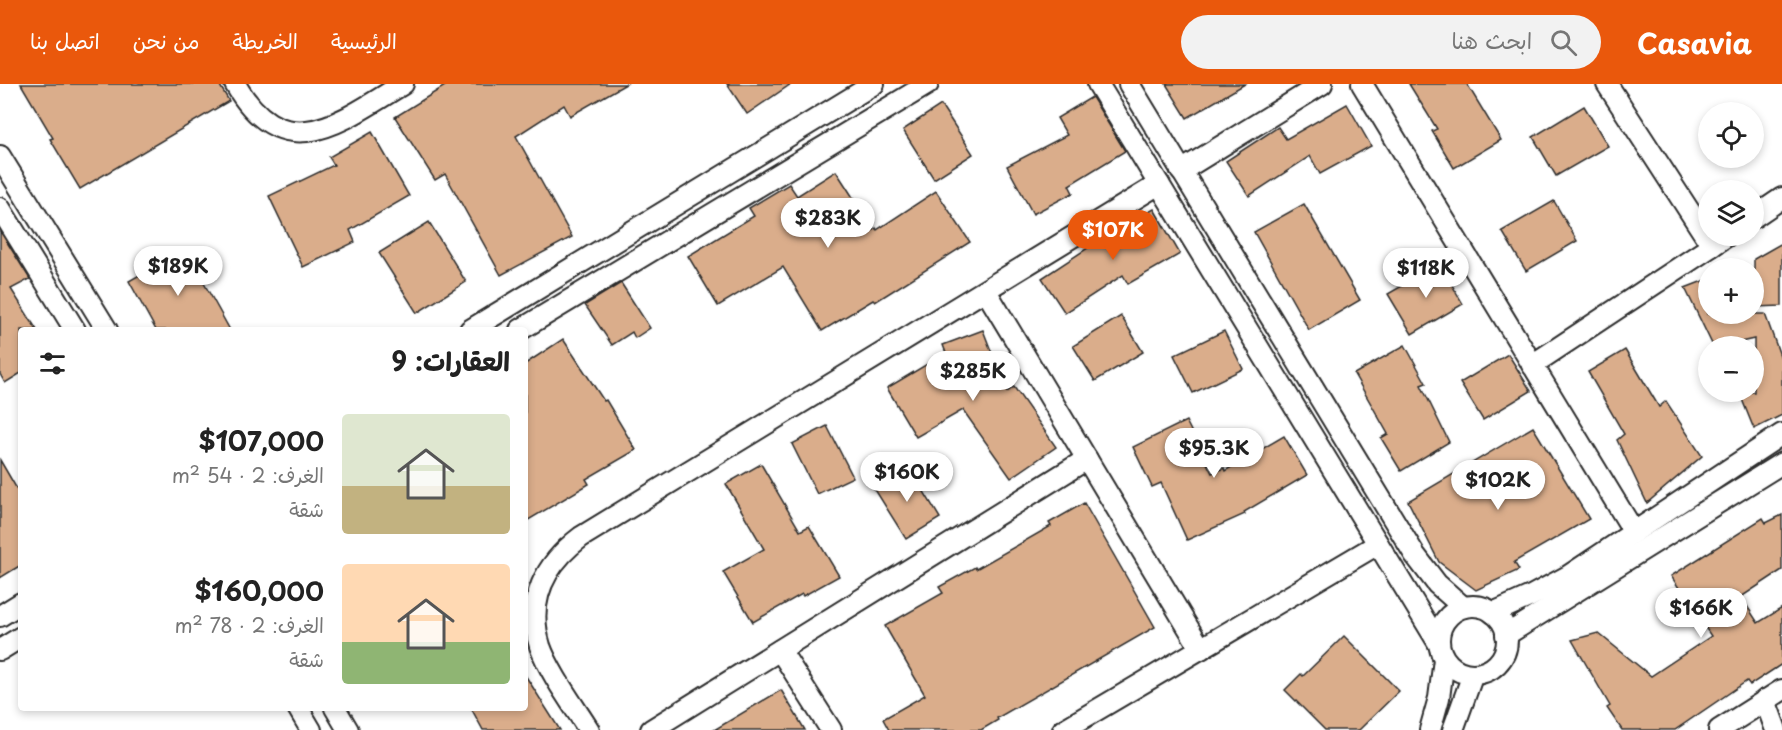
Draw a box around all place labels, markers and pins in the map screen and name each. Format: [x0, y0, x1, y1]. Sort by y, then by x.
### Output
pin: $283K [786, 198, 870, 249]
pin: $107K [1071, 210, 1155, 261]
pin: $189K [136, 246, 220, 297]
pin: $118K [1384, 248, 1468, 299]
pin: $285K [931, 351, 1015, 402]
pin: $95.3K [1165, 428, 1263, 479]
pin: $160K [865, 452, 949, 503]
pin: $102K [1456, 460, 1540, 511]
pin: $166K [1659, 588, 1743, 639]

